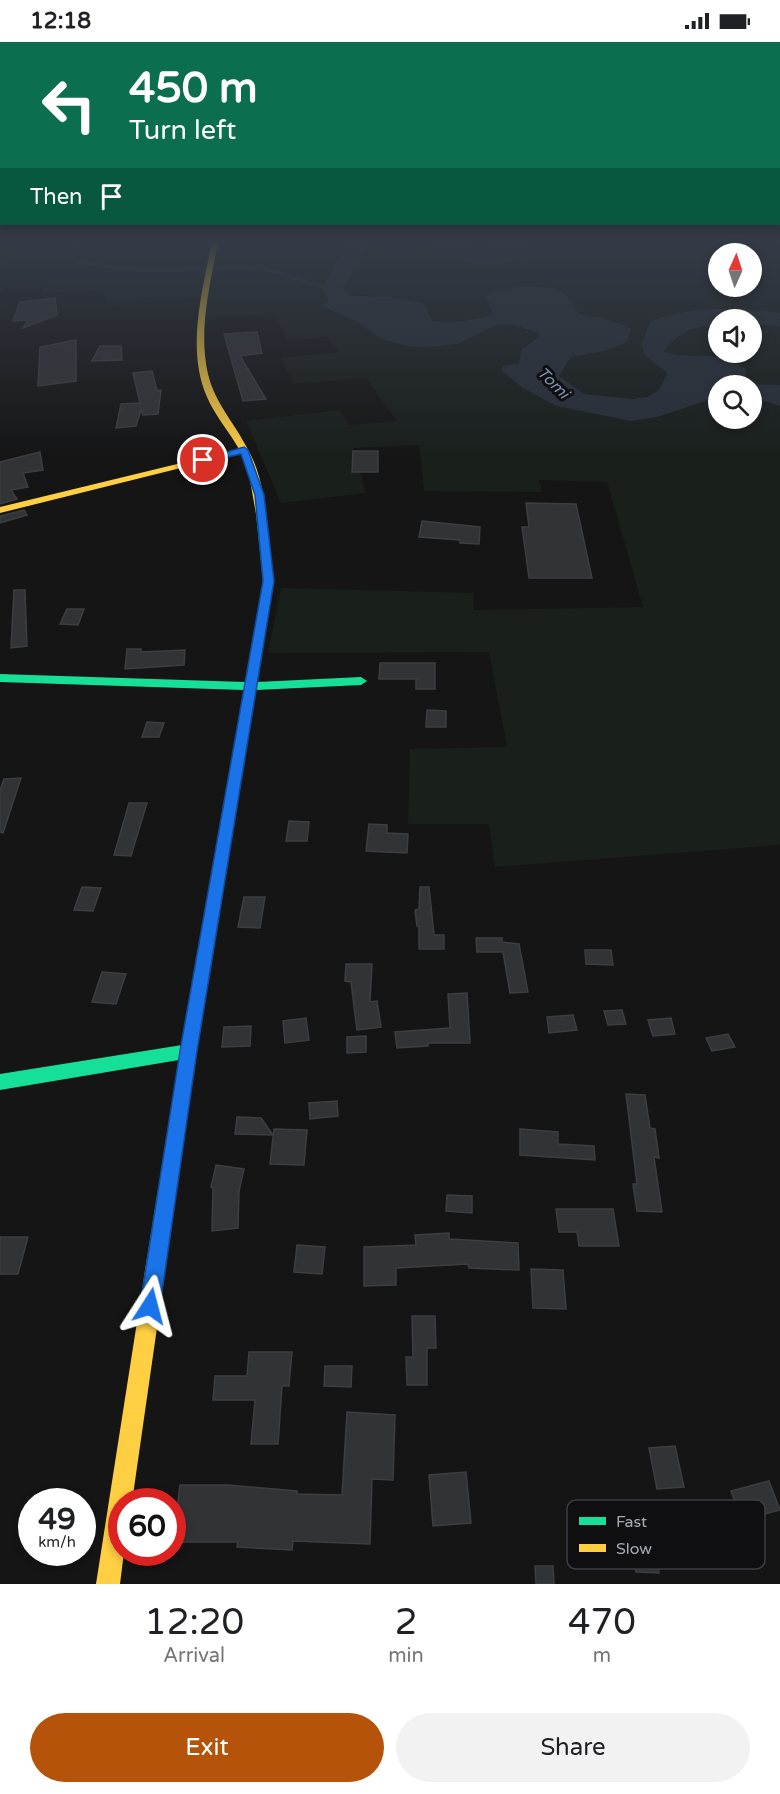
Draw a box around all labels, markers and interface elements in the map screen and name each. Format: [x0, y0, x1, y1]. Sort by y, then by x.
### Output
text: 12:18 [30, 8, 91, 34]
text: 450 m [129, 63, 258, 114]
icon: left [30, 66, 108, 144]
text: Turn left [129, 114, 236, 147]
icon: arrive [95, 180, 128, 213]
text: Then [30, 184, 83, 210]
north arrow [708, 243, 762, 297]
map controls [708, 243, 762, 429]
button: sound [708, 309, 762, 363]
water label: Tomi [533, 363, 575, 405]
button: search [708, 375, 762, 429]
pin [177, 434, 228, 485]
icon: arrive [186, 443, 219, 476]
position arrow [118, 1274, 182, 1338]
speed limit sign: 60 [108, 1488, 186, 1566]
legend [567, 1500, 765, 1569]
text: 49 [38, 1501, 76, 1538]
text: Fast [616, 1512, 647, 1532]
text: km/h [38, 1533, 76, 1551]
text: Slow [616, 1539, 652, 1559]
text: 12:20 [144, 1601, 244, 1644]
text: 2 [395, 1601, 417, 1644]
text: 470 [568, 1601, 636, 1644]
text: Arrival [163, 1644, 225, 1668]
text: min [388, 1644, 424, 1668]
text: m [593, 1644, 611, 1668]
button: Exit [30, 1713, 384, 1782]
button: Share [396, 1713, 750, 1782]

